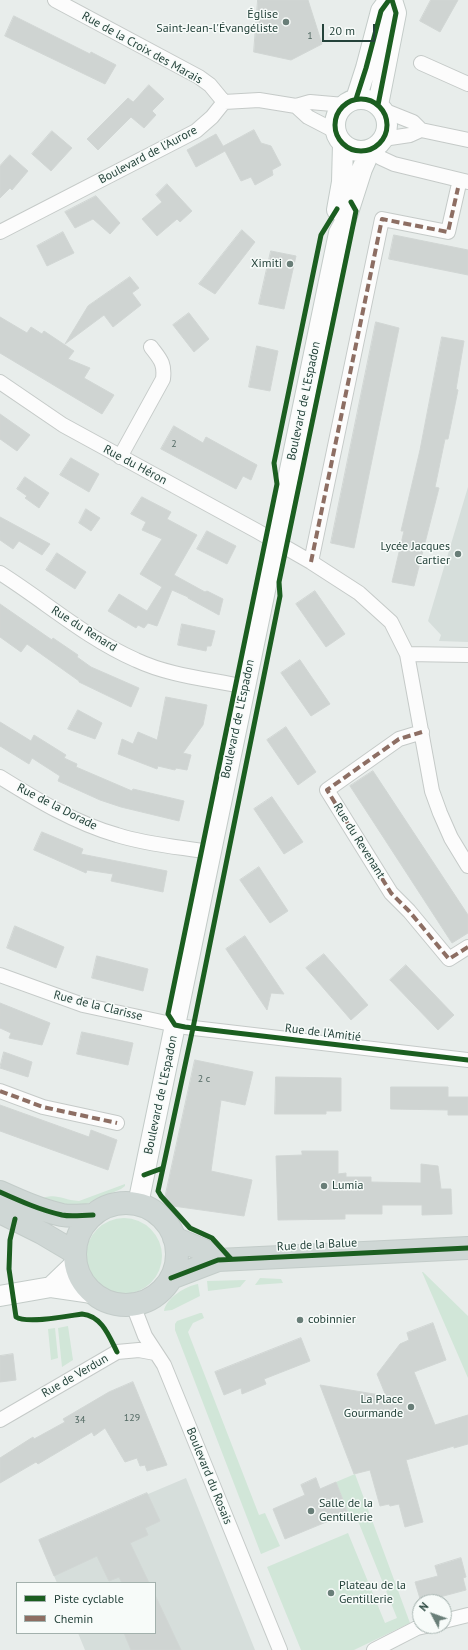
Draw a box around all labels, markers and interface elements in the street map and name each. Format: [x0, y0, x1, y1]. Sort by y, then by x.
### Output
place label: Église Saint-Jean-l'Évangéliste [156, 8, 278, 36]
street label: Rue de la Croix des Marais [79, 9, 205, 87]
scale bar [324, 16, 377, 42]
marker: Église Saint-Jean-l'Évangéliste [281, 17, 291, 27]
text: 20 m [329, 23, 355, 38]
house number: 1 [307, 30, 313, 42]
street label: Boulevard de l'Aurore [96, 123, 200, 187]
place label: Ximiti [251, 257, 282, 271]
marker: Ximiti [285, 259, 295, 269]
street label: Boulevard de L'Espadon [284, 340, 324, 462]
house number: 2 [171, 438, 177, 450]
street label: Rue du Héron [101, 442, 169, 488]
place label: Lycée Jacques Cartier [380, 540, 450, 568]
marker: Lycée Jacques Cartier [453, 549, 463, 559]
street label: Rue du Renard [49, 603, 119, 655]
street label: Boulevard de L'Espadon [218, 658, 258, 780]
street label: Rue de la Dorade [14, 781, 100, 833]
street label: Rue du Revenant [330, 801, 388, 881]
street label: Rue de la Clarisse [52, 988, 144, 1024]
street label: Rue de l'Amitié [284, 1021, 362, 1045]
street label: Boulevard de L'Espadon [141, 1034, 181, 1156]
house number: 2 c [198, 1073, 210, 1085]
place label: Lumia [332, 1179, 363, 1193]
marker: Lumia [319, 1181, 329, 1191]
street label: Rue de la Balue [277, 1236, 357, 1254]
place label: cobinnier [308, 1313, 356, 1327]
marker: cobinnier [295, 1315, 305, 1325]
street label: Rue de Verdun [39, 1351, 111, 1401]
place label: La Place Gourmande [344, 1393, 403, 1421]
marker: La Place Gourmande [406, 1402, 416, 1412]
house number: 129 [124, 1412, 140, 1424]
house number: 34 [75, 1414, 85, 1426]
street label: Boulevard du Rosais [183, 1425, 235, 1527]
place label: Salle de la Gentillerie [319, 1497, 373, 1525]
marker: Salle de la Gentillerie [306, 1506, 316, 1516]
place label: Plateau de la Gentillerie [339, 1579, 406, 1607]
legend [16, 1582, 156, 1634]
marker: Plateau de la Gentillerie [326, 1588, 336, 1598]
text: Piste cyclable [54, 1591, 124, 1606]
north arrow [412, 1594, 452, 1634]
text: N [416, 1599, 431, 1614]
text: Chemin [54, 1611, 93, 1626]

